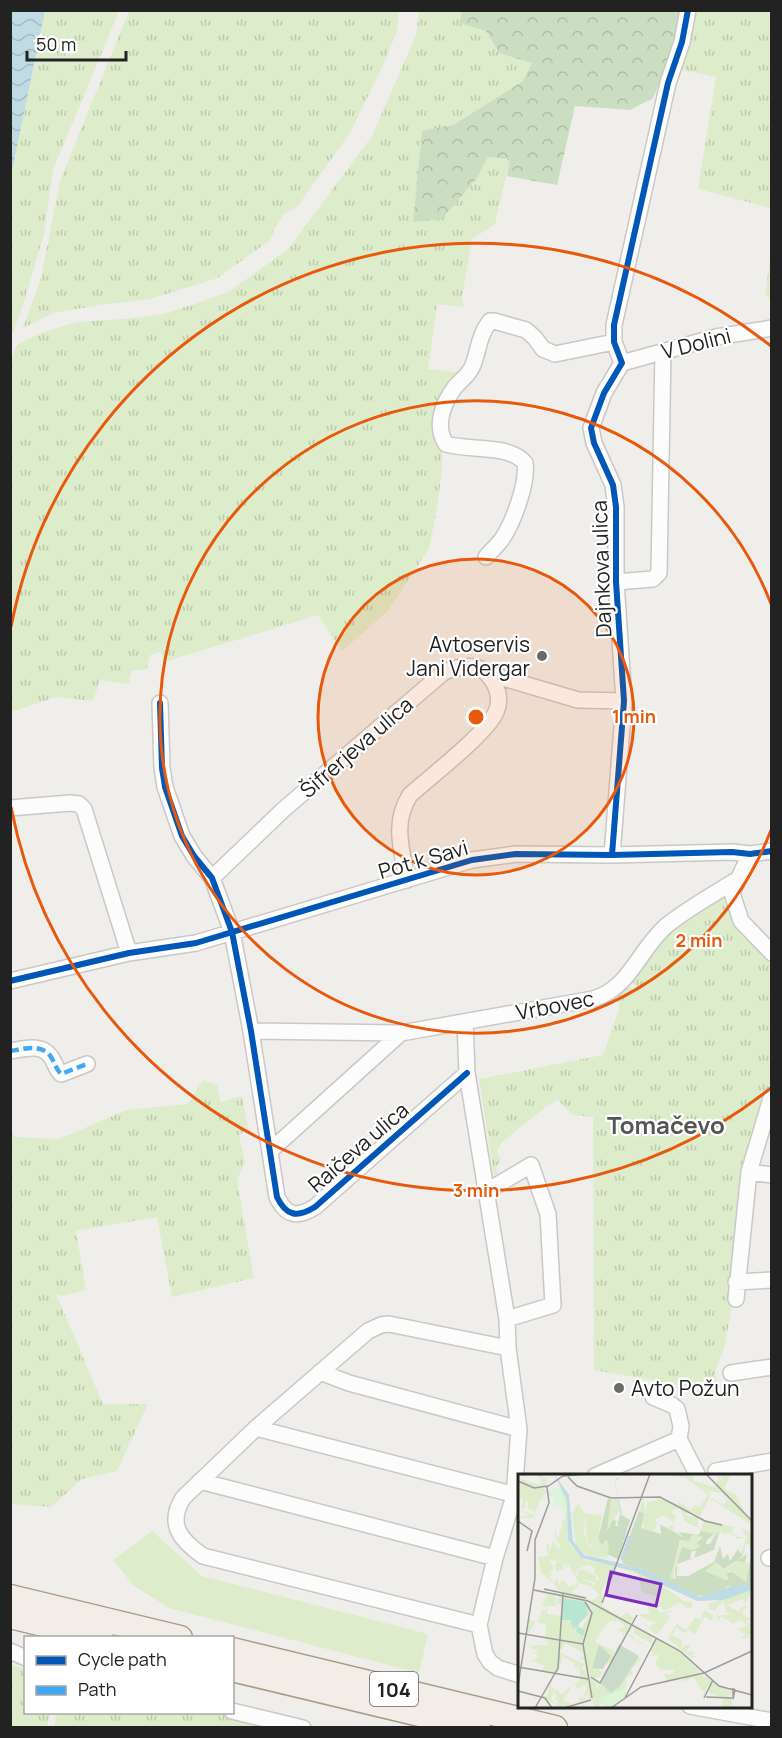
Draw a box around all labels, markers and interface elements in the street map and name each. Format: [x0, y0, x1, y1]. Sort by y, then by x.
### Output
scale bar [27, 24, 126, 62]
text: 50 m [36, 32, 76, 56]
street label: V Dolini [658, 321, 734, 365]
street label: Dajnkova ulica [585, 500, 617, 638]
place label: Avtoservis Jani Vidergar [406, 630, 530, 682]
marker: Avtoservis Jani Vidergar [535, 649, 549, 663]
street label: Šifrerjeva ulica [294, 690, 418, 804]
text: 1 min [612, 704, 656, 728]
centre of rings [466, 707, 486, 727]
street label: Pot k Savi [375, 833, 471, 885]
text: 2 min [676, 928, 722, 952]
street label: Vrbovec [514, 984, 596, 1026]
street label: Raičeva ulica [302, 1096, 414, 1198]
district label: Tomačevo [607, 1108, 725, 1141]
text: 3 min [453, 1178, 499, 1202]
place label: Avto Požun [631, 1374, 739, 1402]
marker: Avto Požun [612, 1381, 626, 1395]
inset map [518, 1474, 752, 1708]
legend [24, 1636, 234, 1714]
text: Cycle path [78, 1647, 167, 1671]
road number: 104 [370, 1672, 418, 1706]
text: Path [78, 1677, 116, 1701]

